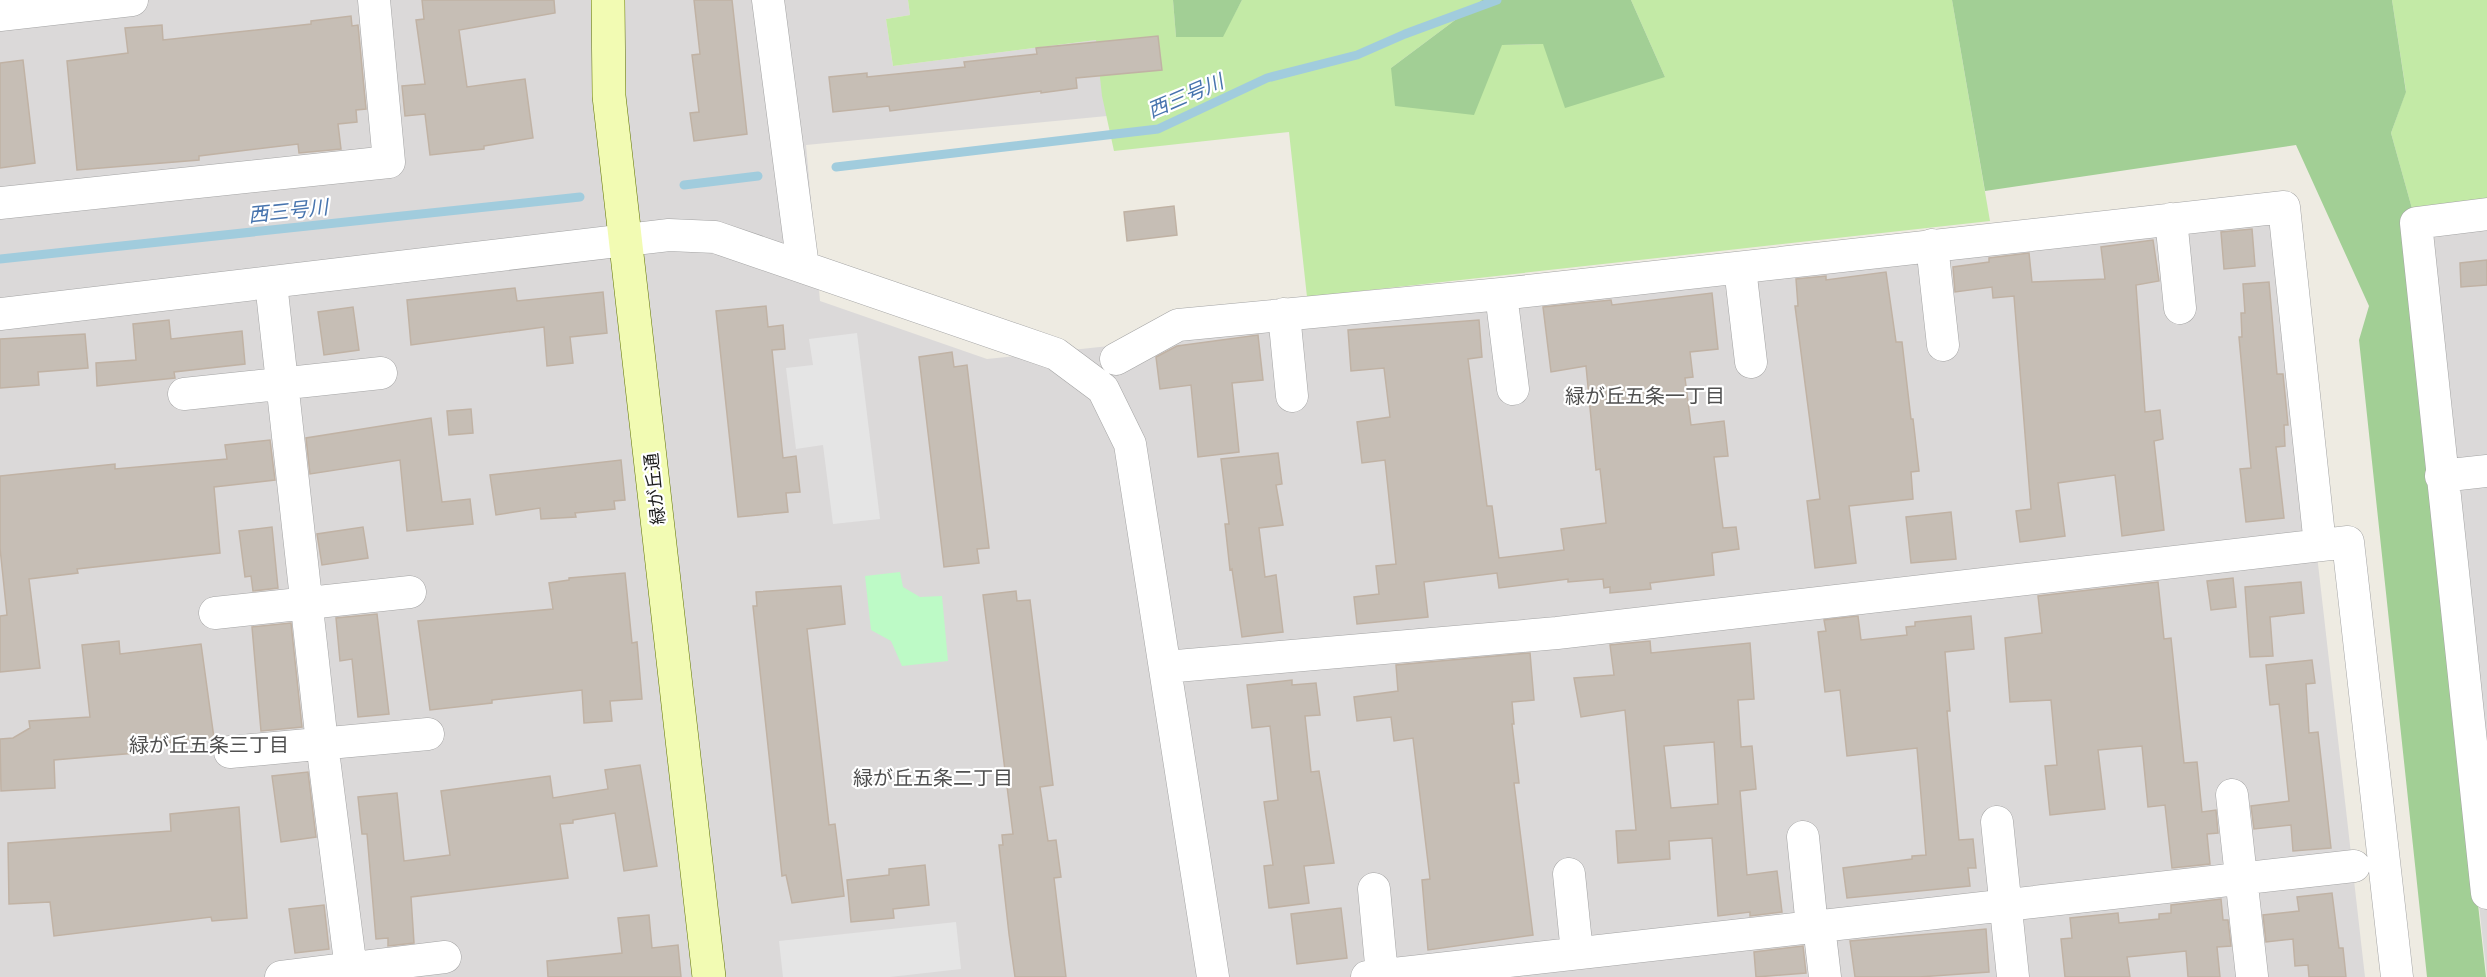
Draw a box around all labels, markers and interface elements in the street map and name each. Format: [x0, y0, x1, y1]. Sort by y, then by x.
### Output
water label: 西三号川 [1143, 68, 1228, 122]
water label: 西三号川 [247, 194, 331, 226]
district label: 緑が丘五条一丁目 [1565, 383, 1725, 407]
street label: 緑が丘通 [639, 452, 669, 526]
district label: 緑が丘五条三丁目 [129, 732, 289, 756]
district label: 緑が丘五条二丁目 [853, 765, 1013, 789]

